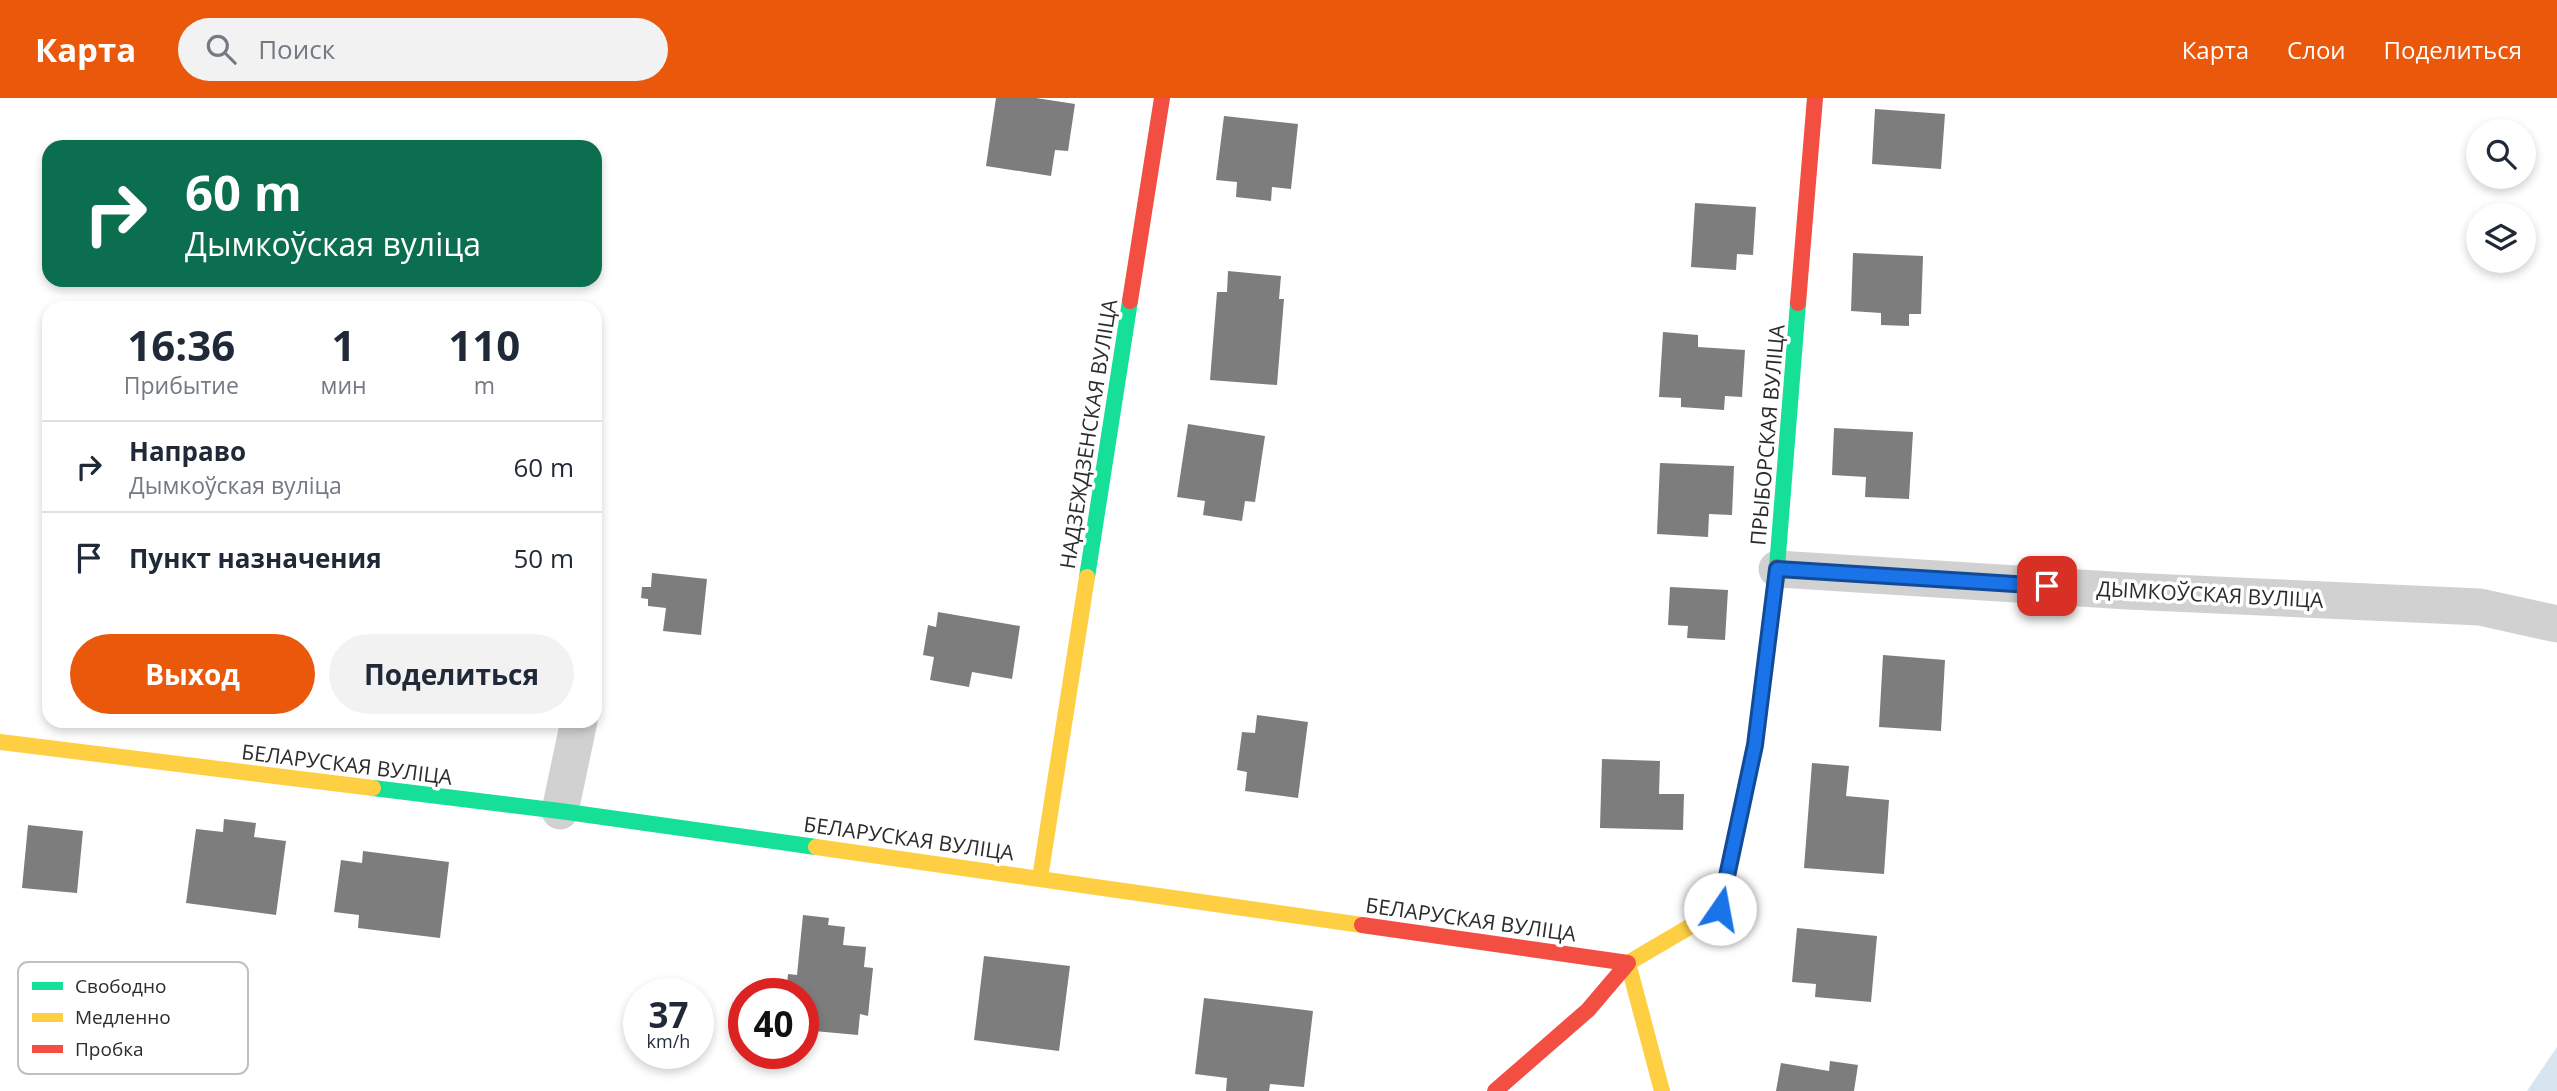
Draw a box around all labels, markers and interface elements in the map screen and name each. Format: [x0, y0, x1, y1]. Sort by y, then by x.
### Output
search box [178, 18, 668, 81]
text: Карта [35, 27, 136, 72]
icon: search [202, 30, 240, 68]
text: Поиск [258, 31, 335, 67]
text: Карта [2182, 33, 2249, 66]
text: Слои [2287, 33, 2346, 66]
text: Поделиться [2384, 33, 2522, 66]
map controls [2466, 119, 2536, 273]
button: search [2466, 119, 2536, 189]
text: 60 m [185, 159, 302, 225]
icon: right [70, 168, 161, 259]
button: layers [2466, 203, 2536, 273]
text: Дымкоўская вуліца [185, 222, 481, 265]
street label: НАДЗЕЖДЗЕНСКАЯ ВУЛІЦА [1053, 297, 1123, 571]
text: 16:36 [127, 316, 235, 373]
text: 1 [332, 316, 356, 373]
text: 110 [448, 316, 520, 373]
street label: ПРЫБОРСКАЯ ВУЛІЦА [1743, 323, 1791, 547]
text: Прибытие [124, 369, 239, 401]
text: мин [321, 369, 367, 401]
text: m [474, 369, 495, 401]
text: Направо [129, 433, 246, 469]
icon: right [70, 448, 108, 486]
text: 60 m [513, 449, 574, 485]
text: Дымкоўская вуліца [129, 469, 342, 501]
icon: arrive [70, 539, 108, 577]
text: Пункт назначения [129, 540, 382, 576]
text: 50 m [513, 540, 574, 576]
pin [2017, 556, 2077, 616]
icon: arrive [2028, 567, 2066, 605]
street label: ДЫМКОЎСКАЯ ВУЛІЦА [2096, 574, 2325, 614]
button: Выход [70, 634, 315, 714]
button: Поделиться [329, 634, 574, 714]
street label: БЕЛАРУСКАЯ ВУЛІЦА [240, 737, 455, 791]
street label: БЕЛАРУСКАЯ ВУЛІЦА [802, 809, 1017, 867]
position arrow [1683, 872, 1757, 946]
street label: БЕЛАРУСКАЯ ВУЛІЦА [1364, 890, 1579, 948]
legend [18, 962, 248, 1074]
text: Свободно [75, 973, 166, 999]
speed limit sign: 40 [728, 978, 819, 1069]
text: 37 [648, 991, 689, 1038]
text: Медленно [75, 1004, 171, 1030]
text: km/h [647, 1029, 690, 1053]
text: Пробка [75, 1036, 144, 1062]

